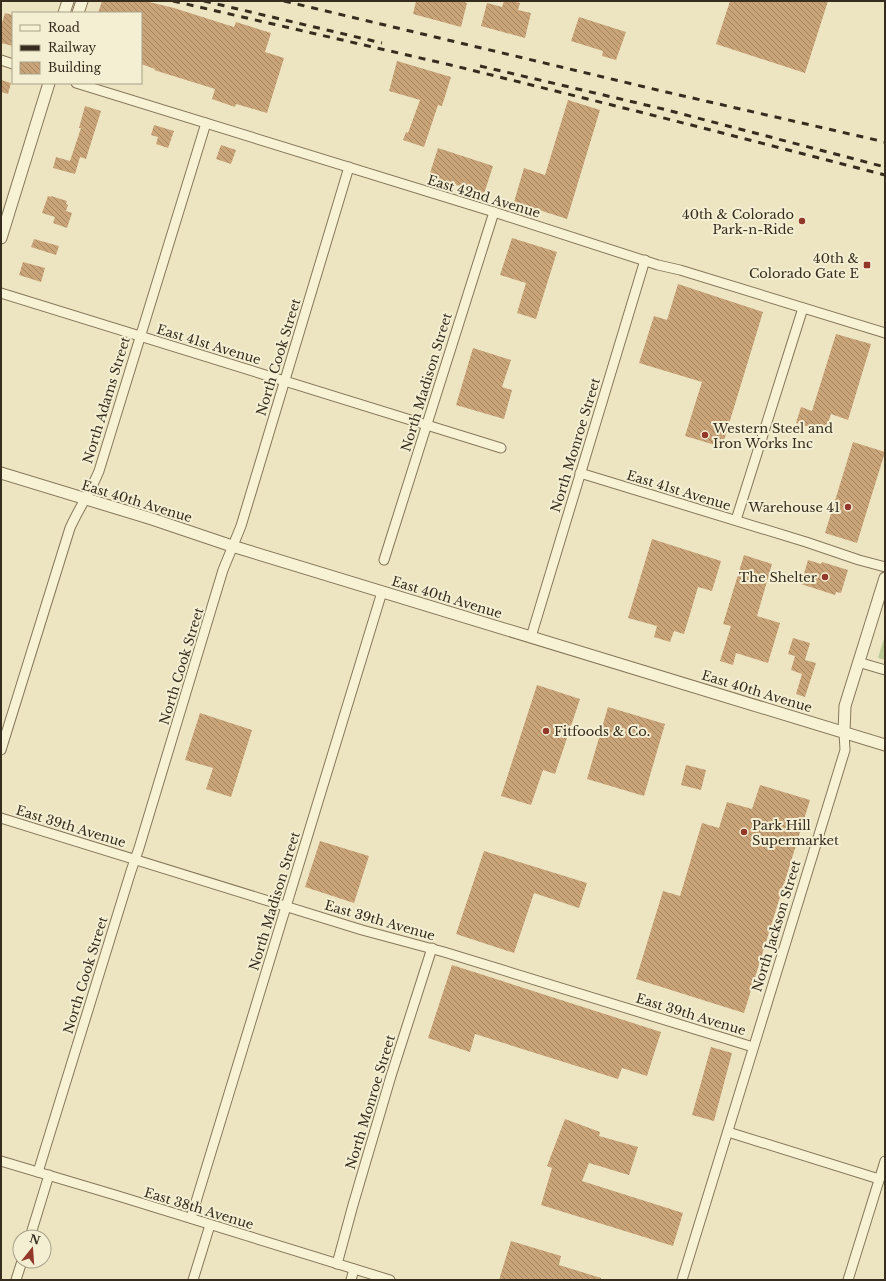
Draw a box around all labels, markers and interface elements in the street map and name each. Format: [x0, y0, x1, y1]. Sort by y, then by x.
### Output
legend [12, 12, 142, 84]
text: Road [48, 20, 80, 35]
text: Railway [48, 40, 97, 55]
text: Building [48, 60, 102, 75]
street label: East 42nd Avenue [425, 171, 542, 222]
place label: 40th & Colorado Park-n-Ride [682, 206, 794, 238]
marker: 40th & Colorado Park-n-Ride [797, 216, 807, 226]
place label: 40th & Colorado Gate E [749, 250, 859, 282]
marker: 40th & Colorado Gate E [862, 260, 872, 270]
street label: North Cook Street [253, 296, 304, 418]
street label: North Madison Street [397, 311, 456, 454]
street label: East 41st Avenue [155, 321, 263, 368]
street label: North Adams Street [79, 335, 134, 466]
street label: North Monroe Street [547, 376, 604, 514]
place label: Western Steel and Iron Works Inc [712, 420, 833, 452]
marker: Western Steel and Iron Works Inc [700, 430, 710, 440]
street label: East 41st Avenue [625, 467, 733, 514]
street label: East 40th Avenue [80, 477, 194, 526]
place label: Warehouse 41 [748, 499, 840, 516]
marker: Warehouse 41 [843, 502, 853, 512]
place label: The Shelter [739, 569, 818, 586]
marker: The Shelter [820, 572, 830, 582]
street label: East 40th Avenue [390, 573, 504, 622]
street label: North Cook Street [156, 605, 207, 727]
street label: East 40th Avenue [700, 667, 814, 716]
place label: Fitfoods & Co. [554, 723, 650, 740]
marker: Fitfoods & Co. [541, 726, 551, 736]
street label: East 39th Avenue [14, 802, 128, 851]
place label: Park Hill Supermarket [752, 817, 839, 849]
marker: Park Hill Supermarket [739, 827, 749, 837]
street label: North Madison Street [245, 830, 304, 973]
street label: North Jackson Street [748, 858, 805, 994]
street label: East 39th Avenue [323, 897, 437, 944]
street label: North Cook Street [60, 914, 111, 1036]
street label: East 39th Avenue [634, 990, 748, 1039]
street label: North Monroe Street [342, 1033, 399, 1171]
street label: East 38th Avenue [142, 1184, 256, 1233]
north arrow [12, 1229, 52, 1269]
text: N [28, 1231, 43, 1248]

